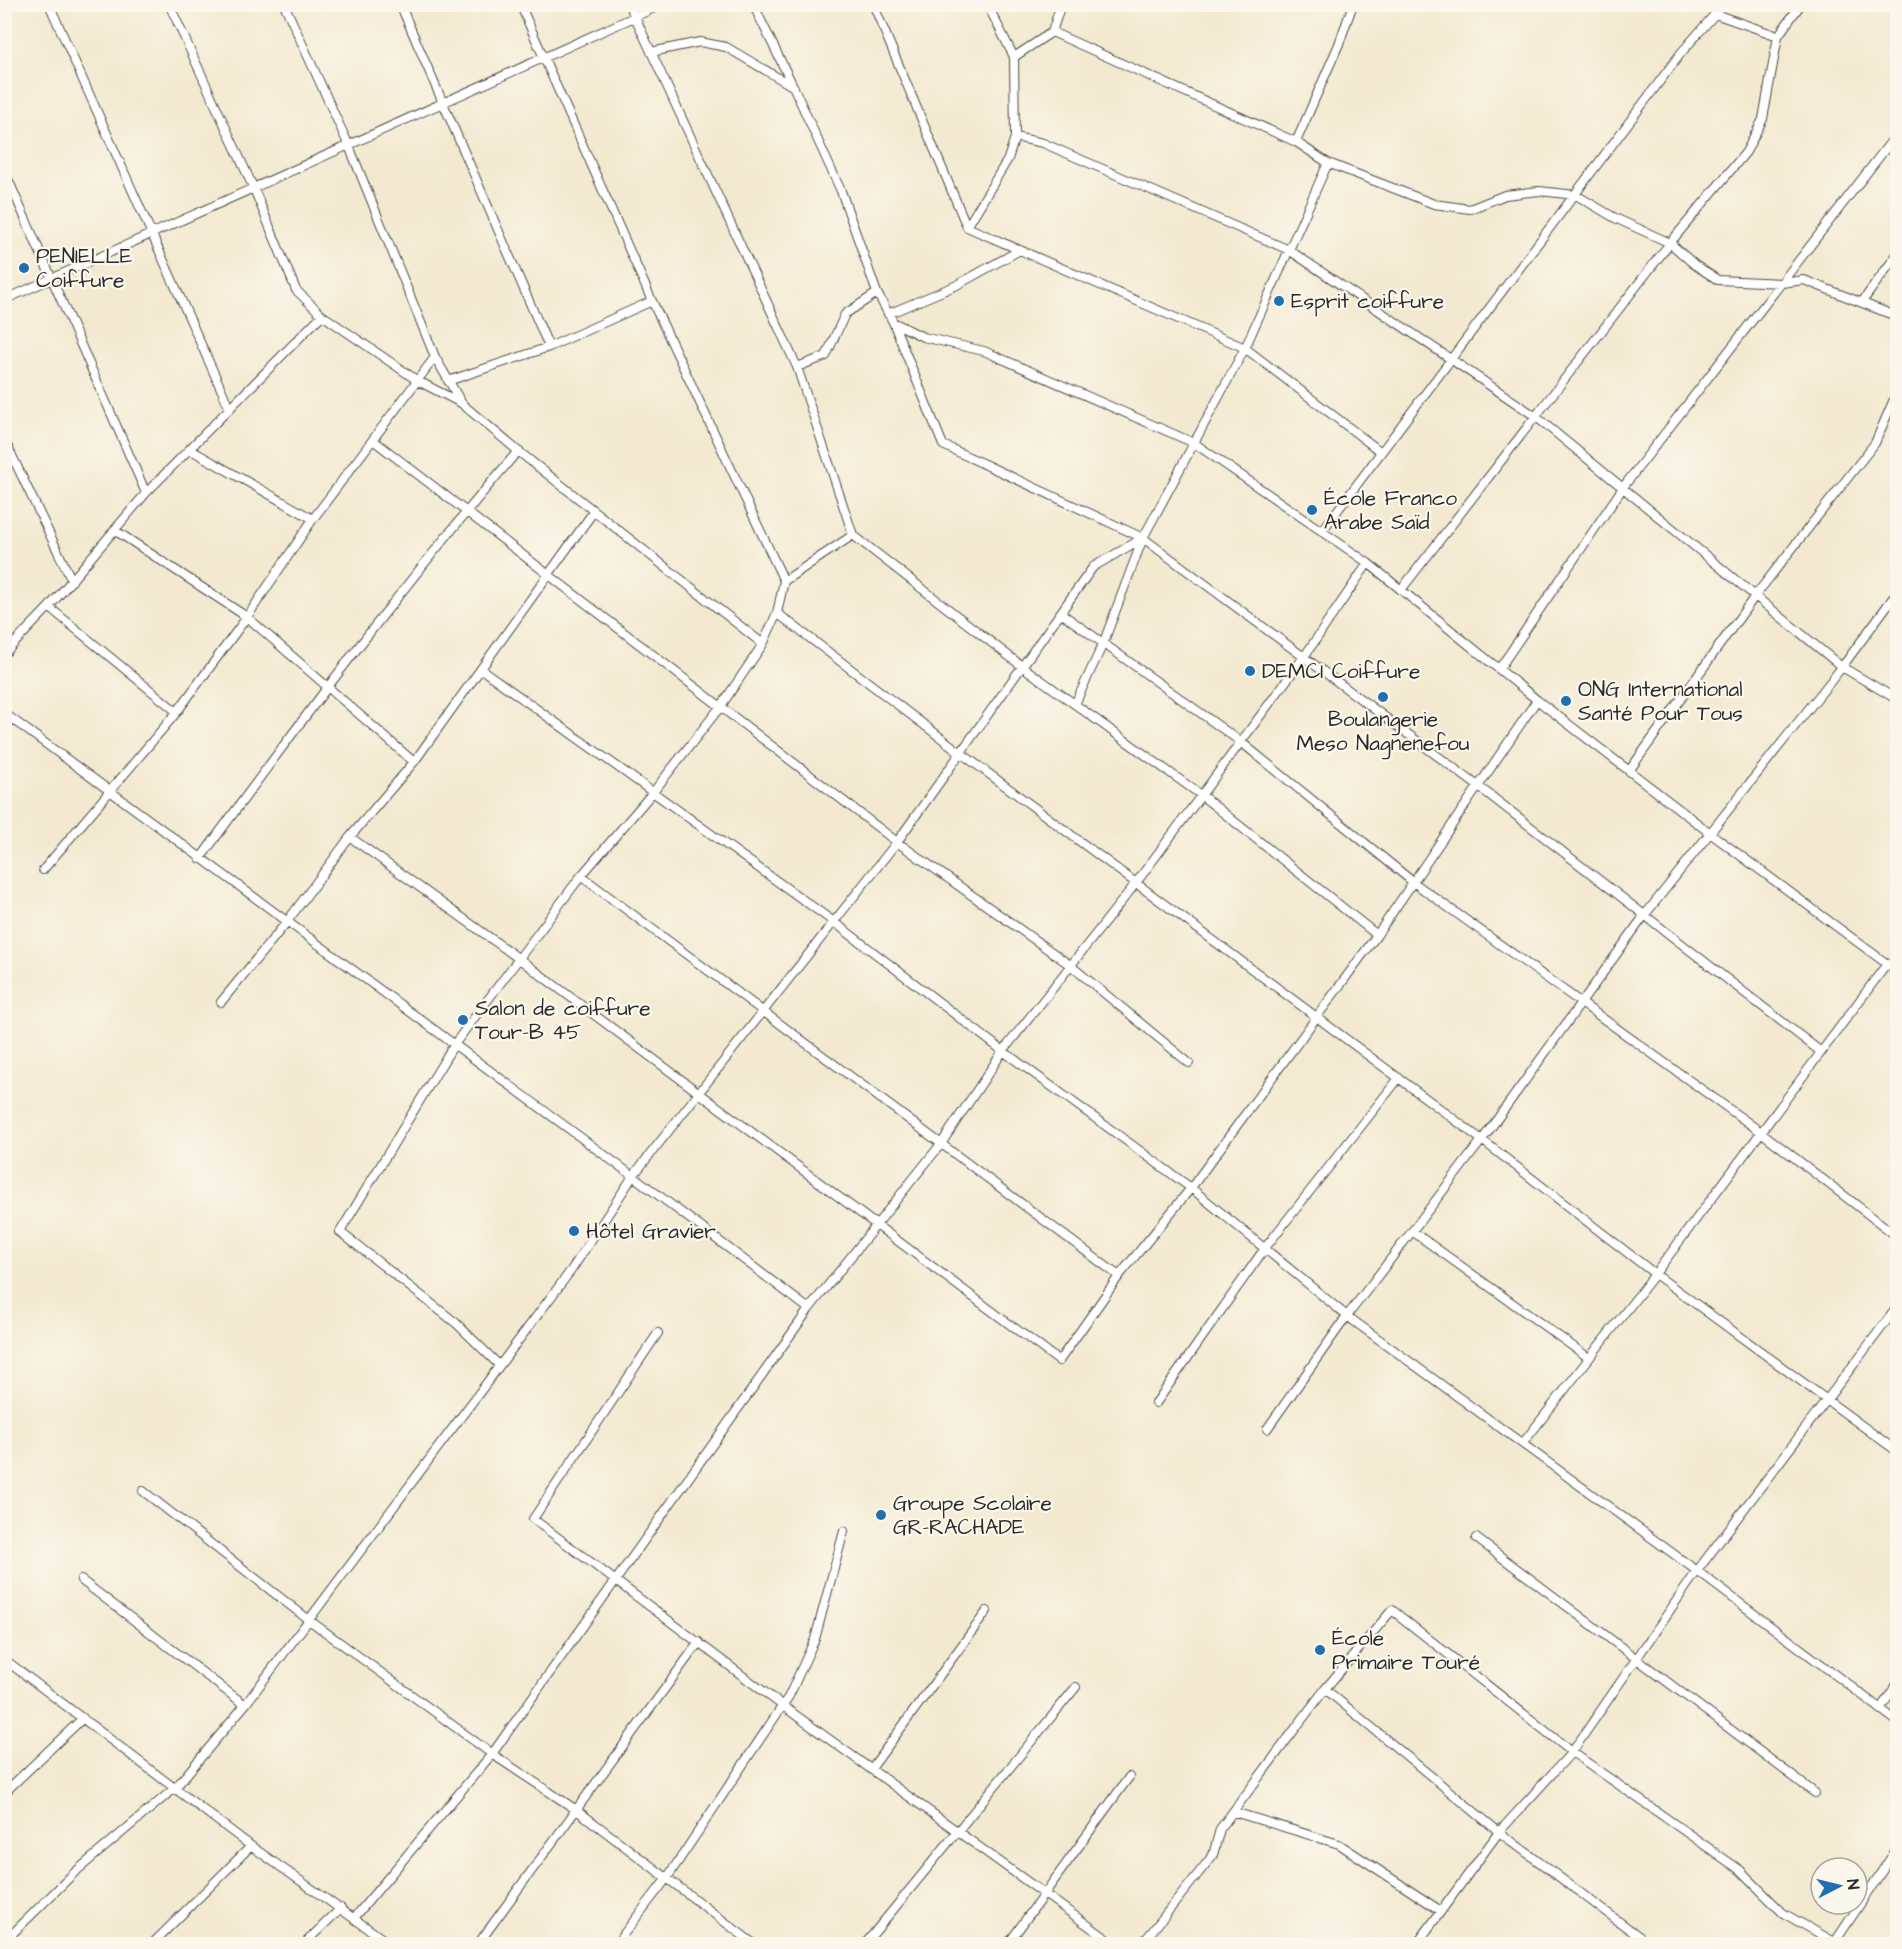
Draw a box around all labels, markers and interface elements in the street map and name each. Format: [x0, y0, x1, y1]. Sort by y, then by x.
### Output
place label: PENIELLE Coiffure [36, 242, 133, 295]
marker: PENIELLE Coiffure [17, 261, 31, 275]
place label: Esprit coiffure [1291, 287, 1444, 317]
marker: Esprit coiffure [1272, 294, 1286, 308]
place label: École Franco Arabe Saïd [1324, 484, 1457, 537]
marker: École Franco Arabe Saïd [1305, 503, 1319, 517]
place label: DEMCI Coiffure [1262, 657, 1420, 686]
marker: DEMCI Coiffure [1243, 664, 1257, 678]
place label: ONG International Santé Pour Tous [1578, 675, 1743, 728]
marker: Boulangerie Meso Nagnenefou [1376, 690, 1390, 704]
marker: ONG International Santé Pour Tous [1559, 694, 1573, 708]
place label: Boulangerie Meso Nagnenefou [1297, 705, 1470, 760]
place label: Salon de coiffure Tour-B 45 [475, 994, 651, 1047]
marker: Salon de coiffure Tour-B 45 [456, 1013, 470, 1027]
place label: Hôtel Gravier [586, 1217, 716, 1246]
marker: Hôtel Gravier [567, 1224, 581, 1238]
place label: Groupe Scolaire GR-RACHADE [893, 1489, 1052, 1542]
marker: Groupe Scolaire GR-RACHADE [874, 1508, 888, 1522]
place label: École Primaire Touré [1332, 1624, 1480, 1677]
marker: École Primaire Touré [1313, 1643, 1327, 1657]
north arrow [1809, 1856, 1869, 1916]
text: N [1841, 1878, 1864, 1891]

